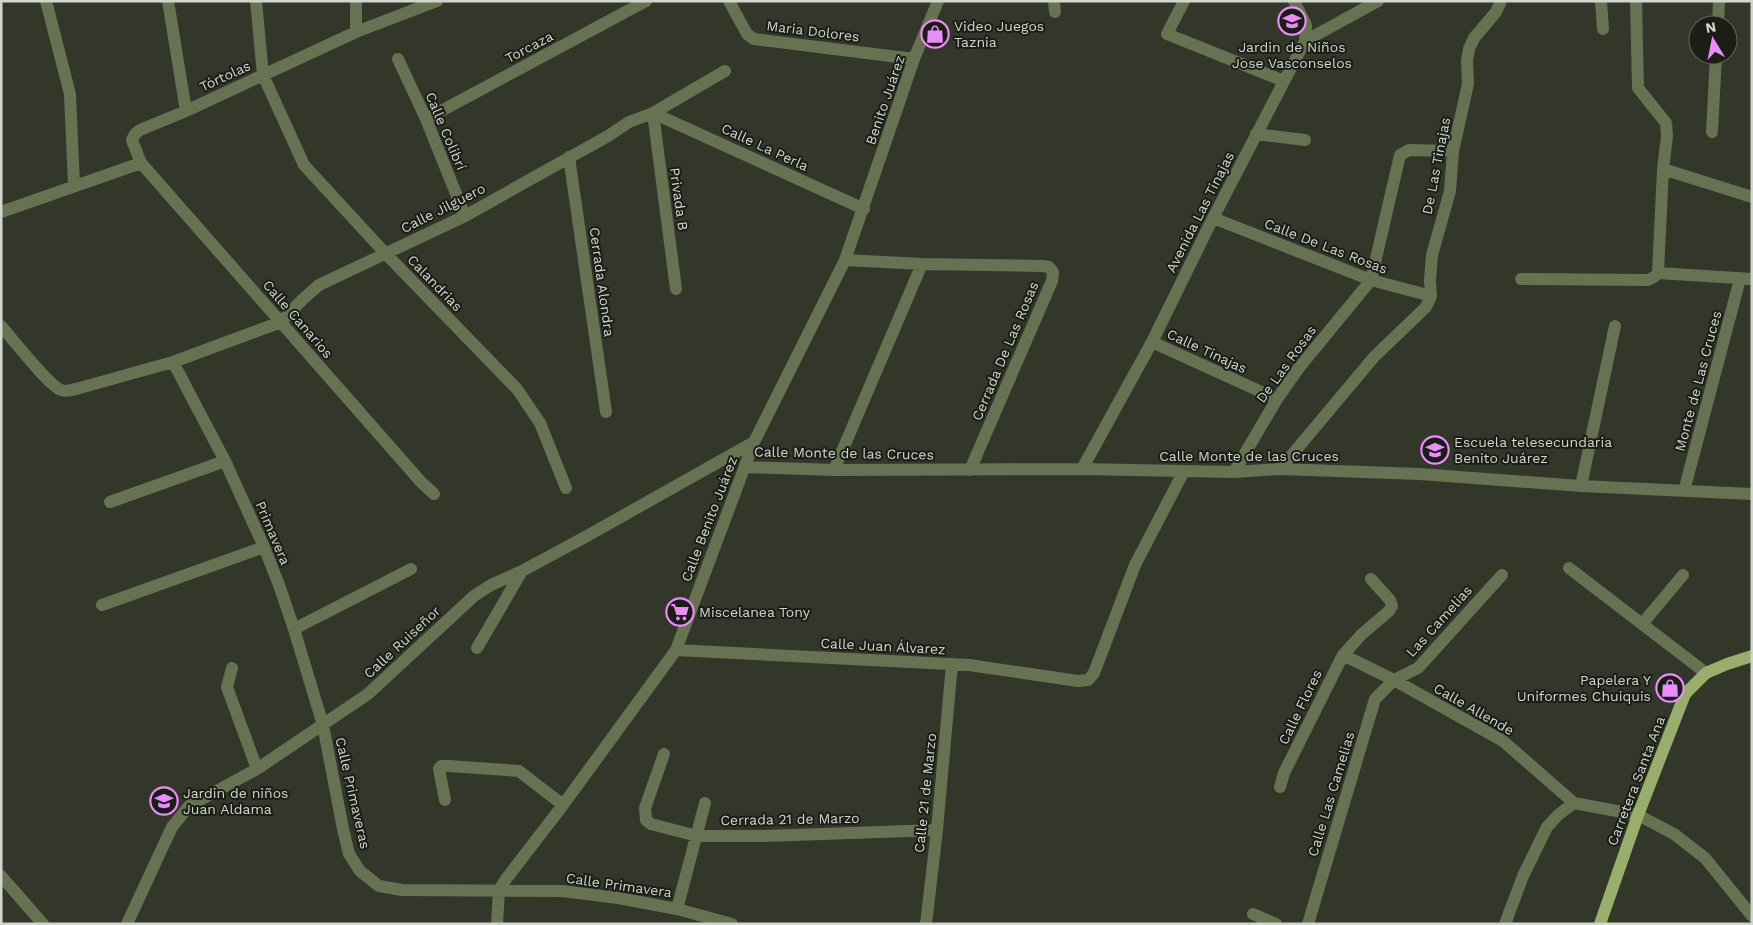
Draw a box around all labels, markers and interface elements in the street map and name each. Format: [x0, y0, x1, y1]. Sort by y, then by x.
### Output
school or university icon: Jardin de Niños Jose Vasconselos [1277, 6, 1307, 36]
north arrow [1688, 15, 1738, 65]
street label: Maria Dolores [766, 17, 860, 45]
place label: Video Juegos Taznia [954, 18, 1044, 50]
text: N [1704, 18, 1717, 36]
shop icon: Video Juegos Taznia [920, 19, 950, 49]
street label: Torcaza [502, 28, 556, 66]
place label: Jardin de Niños Jose Vasconselos [1232, 39, 1352, 71]
street label: Benito Juárez [862, 53, 908, 147]
street label: Tórtolas [197, 57, 253, 95]
street label: Calle Colibrí [422, 90, 470, 173]
street label: De Las Tinajas [1419, 116, 1453, 216]
street label: Calle La Perla [719, 120, 811, 174]
street label: Avenida Las Tinajas [1163, 149, 1237, 275]
street label: Privada B [667, 167, 691, 231]
street label: Calle Jilguero [398, 180, 488, 236]
street label: Calle De Las Rosas [1262, 215, 1390, 277]
street label: Cerrada Alondra [586, 226, 618, 338]
street label: Calandrias [404, 252, 466, 314]
street label: Calle Canarios [260, 277, 336, 361]
street label: Cerrada De Las Rosas [968, 279, 1042, 423]
street label: Monte de Las Cruces [1672, 309, 1724, 453]
street label: De Las Rosas [1253, 322, 1319, 406]
street label: Calle Tinajas [1165, 326, 1249, 376]
place label: Escuela telesecundaria Benito Juárez [1454, 434, 1612, 466]
school or university icon: Escuela telesecundaria Benito Juárez [1420, 435, 1450, 465]
street label: Calle Monte de las Cruces [754, 443, 934, 463]
street label: Calle Monte de las Cruces [1159, 448, 1339, 464]
street label: Calle Benito Juárez [678, 454, 740, 584]
street label: Primavera [252, 499, 294, 567]
street label: Las Camelias [1403, 582, 1475, 660]
supermarket icon: Miscelanea Tony [665, 597, 695, 627]
street label: Calle Ruiseñor [360, 602, 444, 682]
place label: Miscelanea Tony [699, 604, 811, 620]
street label: Calle Juan Álvarez [820, 635, 946, 657]
street label: Calle Flores [1275, 667, 1325, 747]
place label: Papelera Y Uniformes Chuiquis [1517, 672, 1651, 704]
shop icon: Papelera Y Uniformes Chuiquis [1655, 673, 1685, 703]
street label: Calle Allende [1431, 680, 1517, 738]
street label: Carretera Santa Ana [1604, 714, 1668, 848]
street label: Calle Las Camelias [1304, 730, 1358, 858]
street label: Calle 21 de Marzo [911, 732, 939, 854]
street label: Calle Primaveras [332, 736, 374, 850]
place label: Jardin de niños Juan Aldama [183, 785, 289, 817]
school or university icon: Jardin de niños Juan Aldama [149, 786, 179, 816]
street label: Cerrada 21 de Marzo [720, 810, 860, 828]
street label: Calle Primavera [565, 870, 673, 900]

